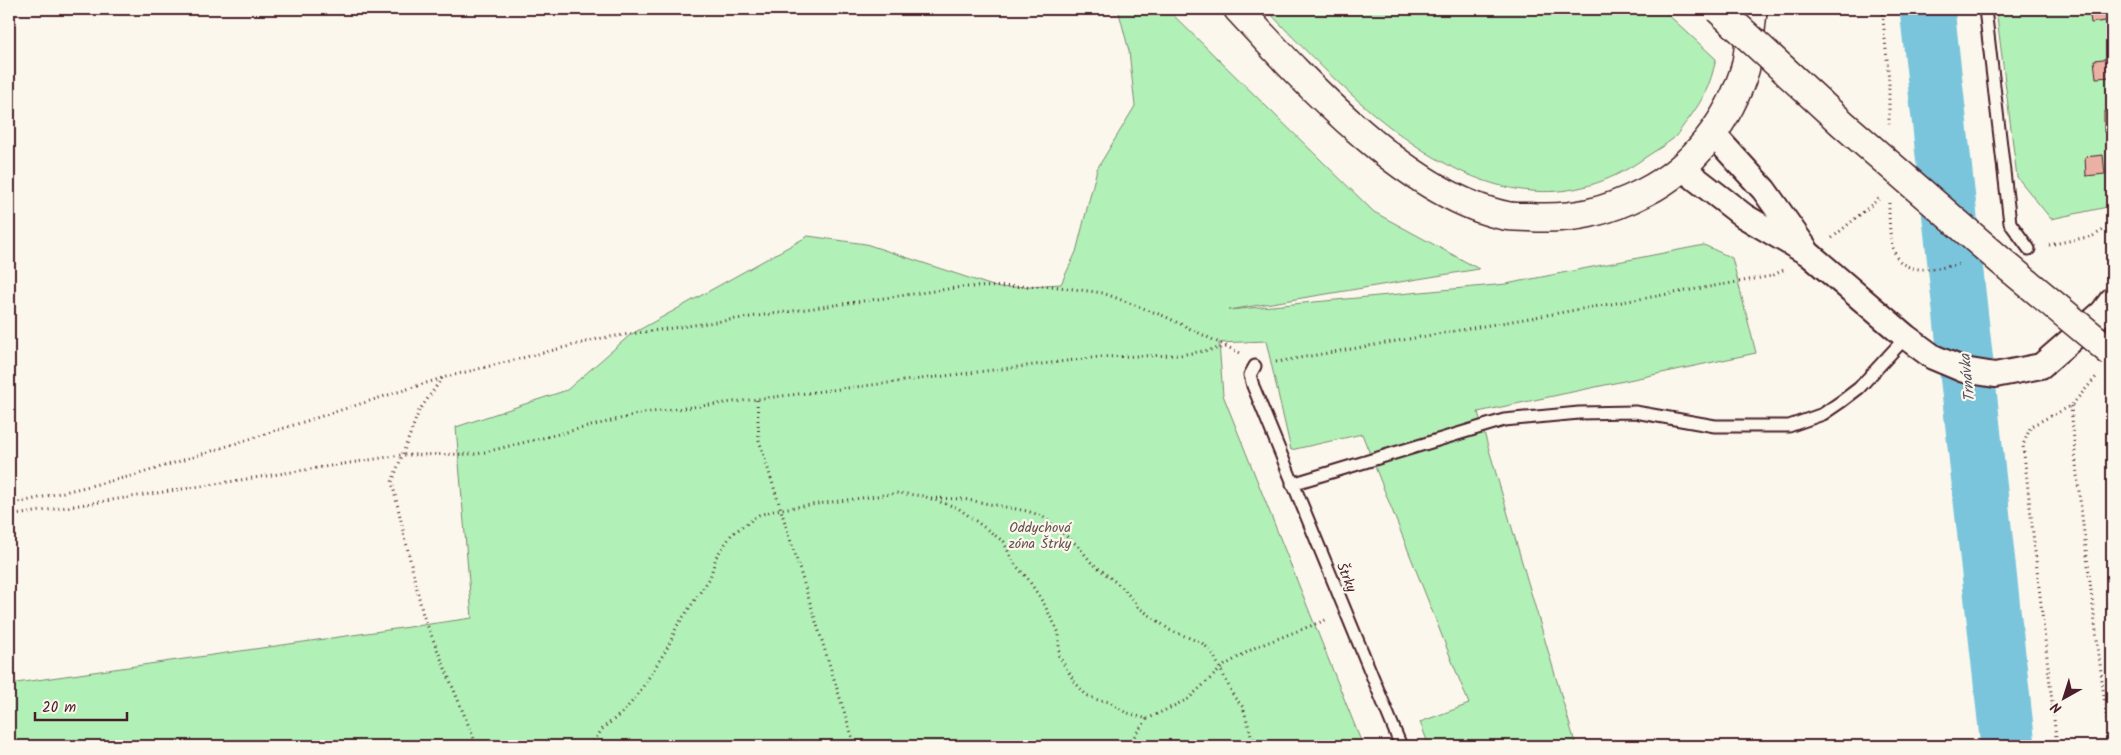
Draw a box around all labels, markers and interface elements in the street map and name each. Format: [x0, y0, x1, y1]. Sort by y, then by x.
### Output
water label: Trnávka [1953, 352, 1982, 403]
park label: Oddychová zóna Štrky [1009, 517, 1072, 555]
street label: Štrky [1330, 559, 1362, 596]
north arrow [2038, 672, 2088, 722]
scale bar [35, 690, 128, 722]
text: 20 m [42, 696, 76, 720]
text: N [2046, 696, 2067, 719]

